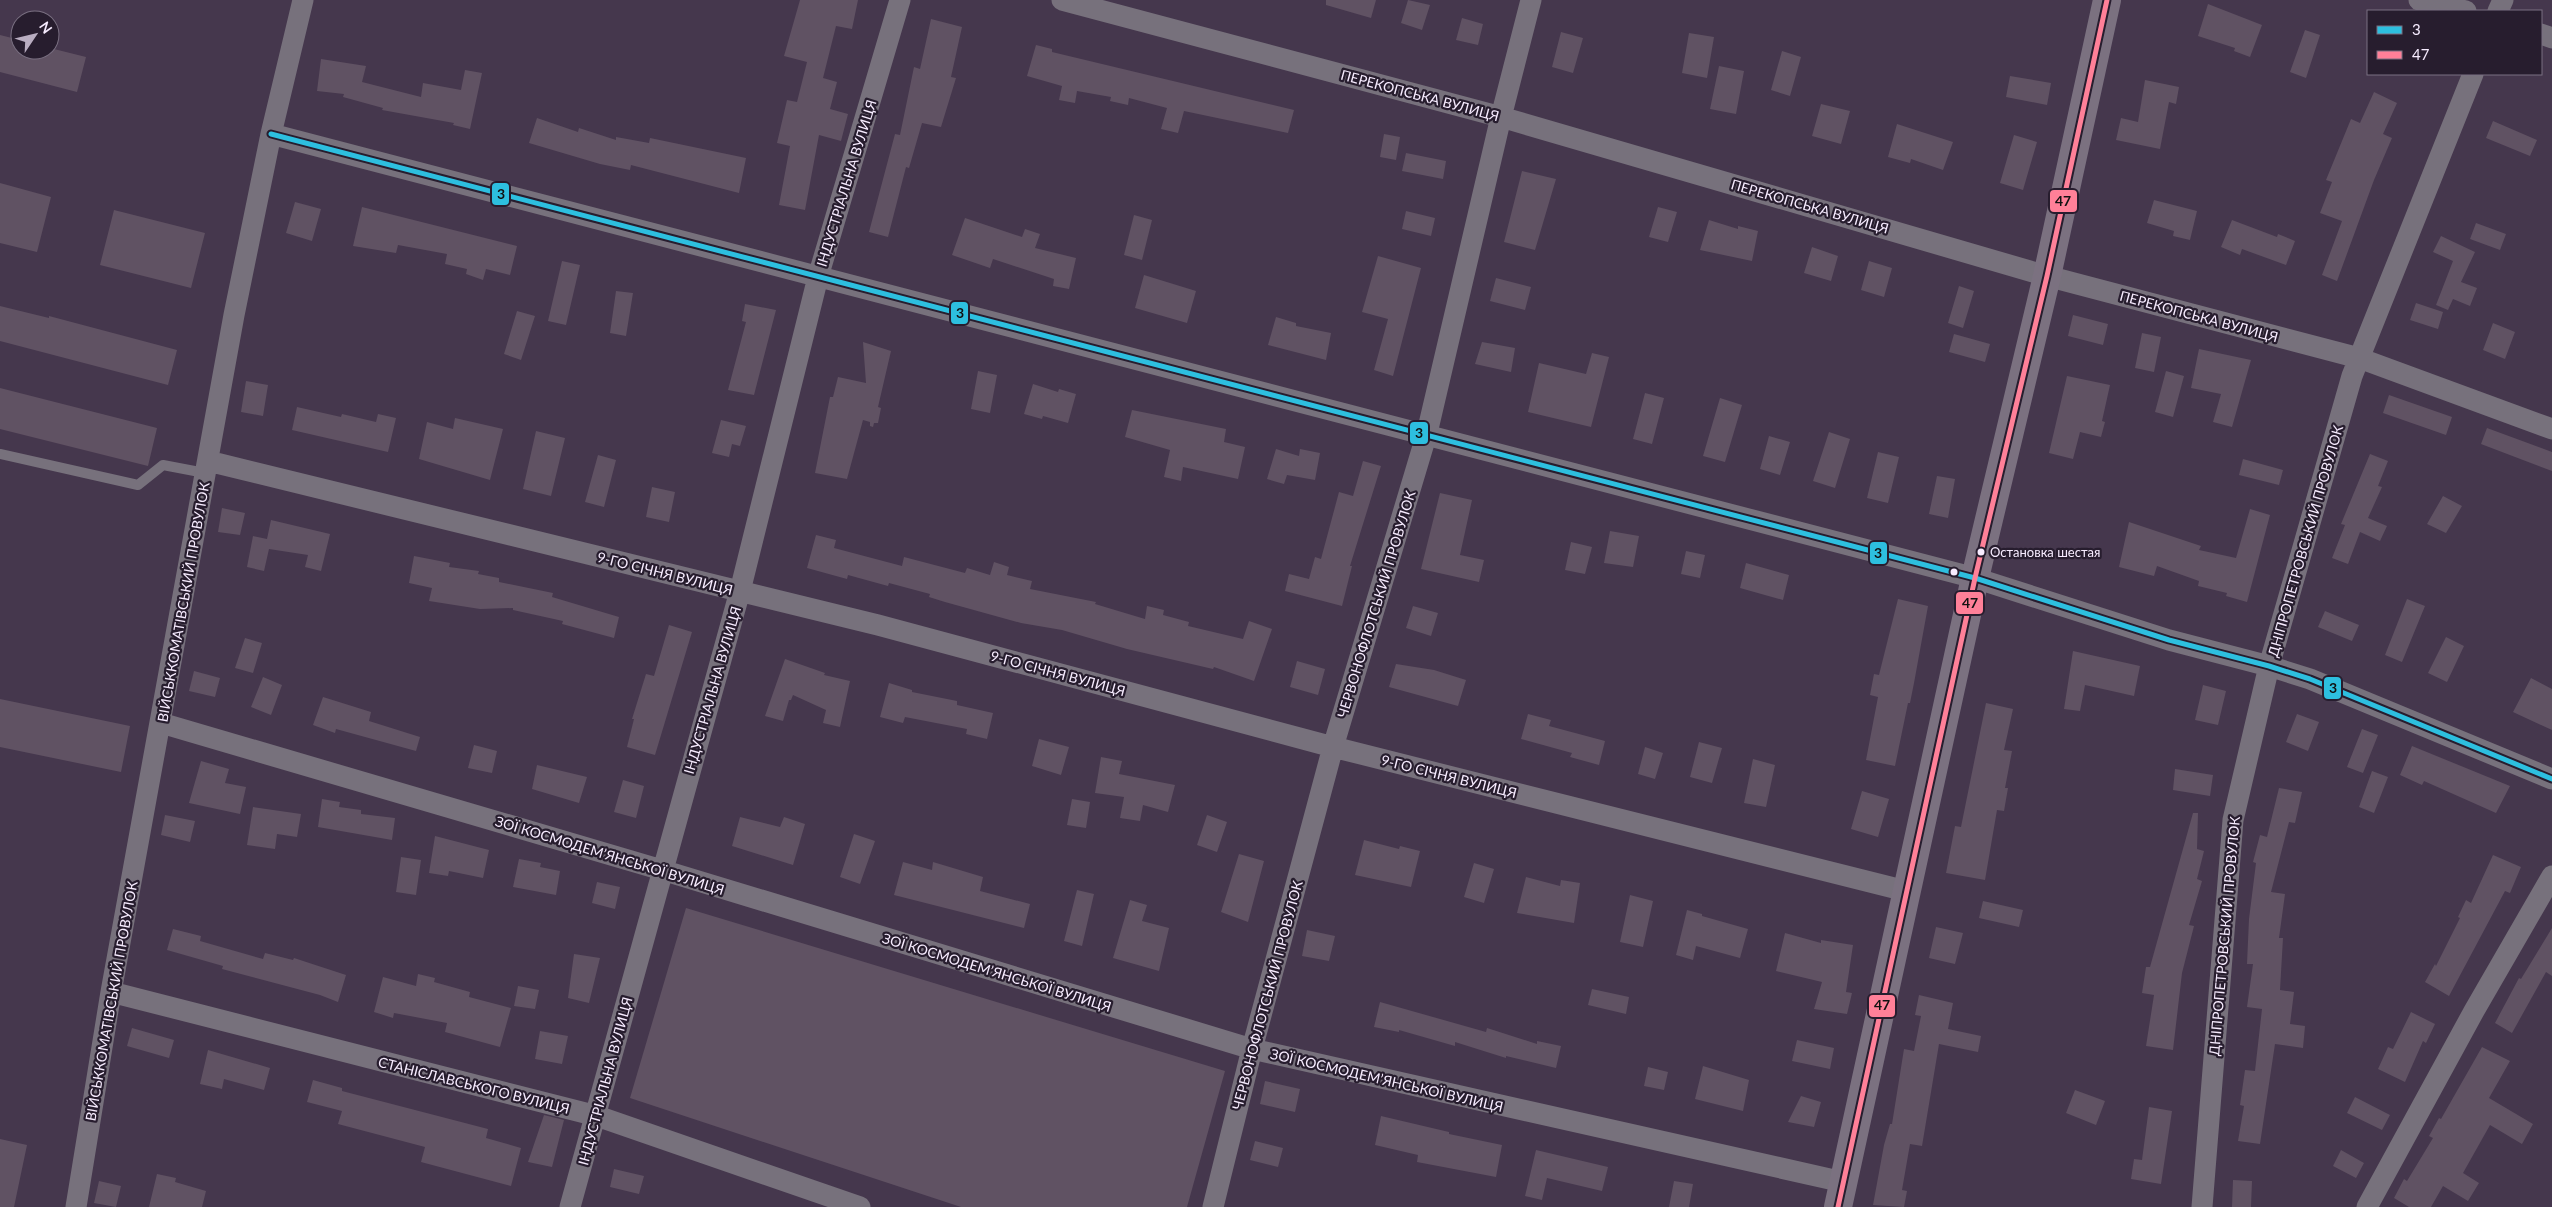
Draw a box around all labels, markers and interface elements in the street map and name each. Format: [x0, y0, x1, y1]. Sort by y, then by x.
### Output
north arrow [10, 10, 60, 60]
legend [2367, 10, 2542, 75]
text: N [36, 18, 56, 37]
text: 3 [2412, 20, 2421, 38]
text: 47 [2412, 45, 2430, 63]
street label: ПЕРЕКОПСЬКА ВУЛИЦЯ [1339, 66, 1501, 124]
street label: ІНДУСТРІАЛЬНА ВУЛИЦЯ [812, 97, 880, 269]
street label: ПЕРЕКОПСЬКА ВУЛИЦЯ [1729, 175, 1891, 237]
line badge: 3 [491, 182, 510, 206]
text: 3 [497, 185, 505, 202]
line badge: 47 [2049, 189, 2078, 213]
text: 47 [2055, 192, 2071, 209]
street label: ПЕРЕКОПСЬКА ВУЛИЦЯ [2118, 287, 2280, 345]
line badge: 3 [950, 301, 969, 325]
text: 3 [956, 304, 964, 321]
line badge: 3 [1409, 421, 1429, 445]
street label: ДНІПРОПЕТРОВСЬКИЙ ПРОВУЛОК [2264, 422, 2346, 659]
text: 3 [1415, 424, 1423, 441]
street label: ВІЙСЬККОМАТІВСЬКИЙ ПРОВУЛОК [153, 480, 213, 723]
street label: ЧЕРВОНОФЛОТСЬКИЙ ПРОВУЛОК [1333, 488, 1419, 720]
line badge: 3 [1869, 541, 1888, 565]
text: 3 [1874, 544, 1882, 561]
place label: Остановка шестая [1990, 544, 2100, 560]
marker: Остановка шестая [1976, 547, 1986, 557]
street label: 9-ГО СІЧНЯ ВУЛИЦЯ [595, 548, 735, 598]
unlabelled marker [1949, 567, 1959, 577]
line badge: 47 [1955, 591, 1984, 615]
text: 47 [1962, 594, 1978, 611]
street label: ІНДУСТРІАЛЬНА ВУЛИЦЯ [680, 604, 744, 776]
street label: 9-ГО СІЧНЯ ВУЛИЦЯ [989, 647, 1127, 699]
line badge: 3 [2323, 676, 2342, 700]
text: 3 [2329, 679, 2337, 696]
street label: 9-ГО СІЧНЯ ВУЛИЦЯ [1379, 751, 1519, 801]
street label: ЗОЇ КОСМОДЕМ’ЯНСЬКОЇ ВУЛИЦЯ [493, 812, 727, 898]
street label: ДНІПРОПЕТРОВСЬКИЙ ПРОВУЛОК [2205, 815, 2243, 1057]
street label: ЧЕРВОНОФЛОТСЬКИЙ ПРОВУЛОК [1228, 878, 1306, 1112]
street label: ВІЙСЬККОМАТІВСЬКИЙ ПРОВУЛОК [81, 879, 141, 1122]
street label: ЗОЇ КОСМОДЕМ’ЯНСЬКОЇ ВУЛИЦЯ [880, 929, 1114, 1015]
line badge: 47 [1868, 994, 1896, 1018]
street label: ІНДУСТРІАЛЬНА ВУЛИЦЯ [574, 995, 636, 1167]
text: 47 [1874, 996, 1890, 1013]
street label: ЗОЇ КОСМОДЕМ’ЯНСЬКОЇ ВУЛИЦЯ [1269, 1045, 1505, 1115]
street label: СТАНІСЛАВСЬКОГО ВУЛИЦЯ [377, 1053, 571, 1117]

